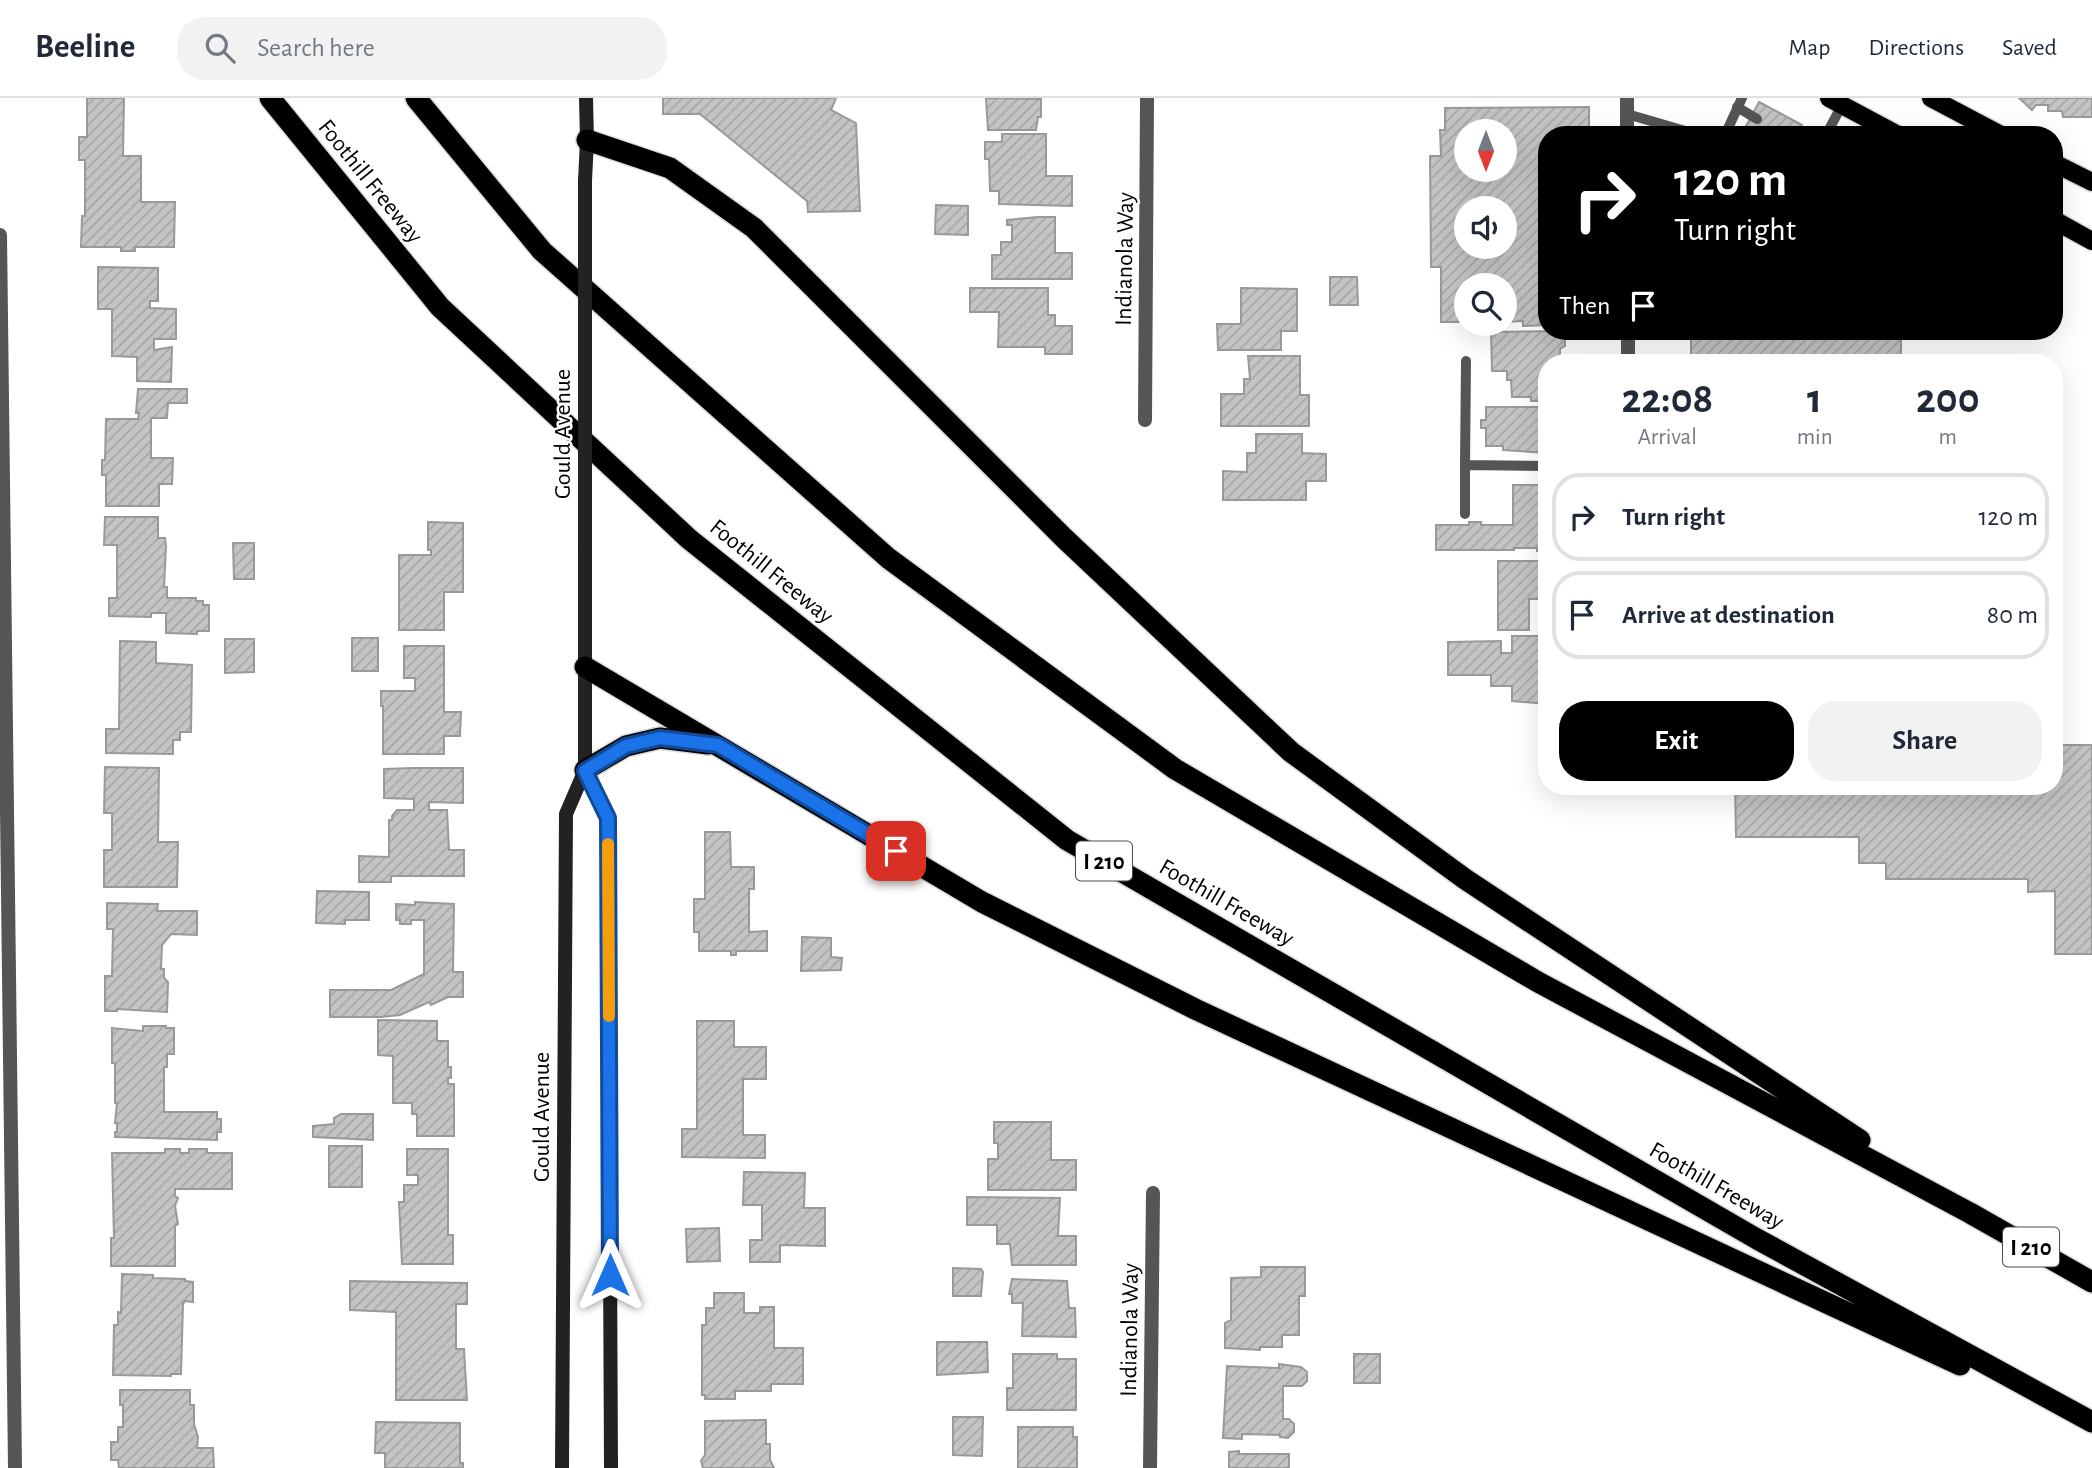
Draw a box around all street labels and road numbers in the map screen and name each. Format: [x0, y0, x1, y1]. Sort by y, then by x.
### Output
street label: Foothill Freeway [313, 115, 427, 248]
street label: Indianola Way [1112, 192, 1138, 326]
street label: Gould Avenue [551, 369, 575, 499]
street label: Foothill Freeway [705, 515, 838, 629]
road number: I 210 [1076, 842, 1132, 880]
street label: Foothill Freeway [1155, 855, 1298, 951]
street label: Gould Avenue [530, 1052, 554, 1182]
street label: Foothill Freeway [1645, 1138, 1788, 1234]
road number: I 210 [2003, 1228, 2059, 1266]
street label: Indianola Way [1117, 1263, 1143, 1397]

